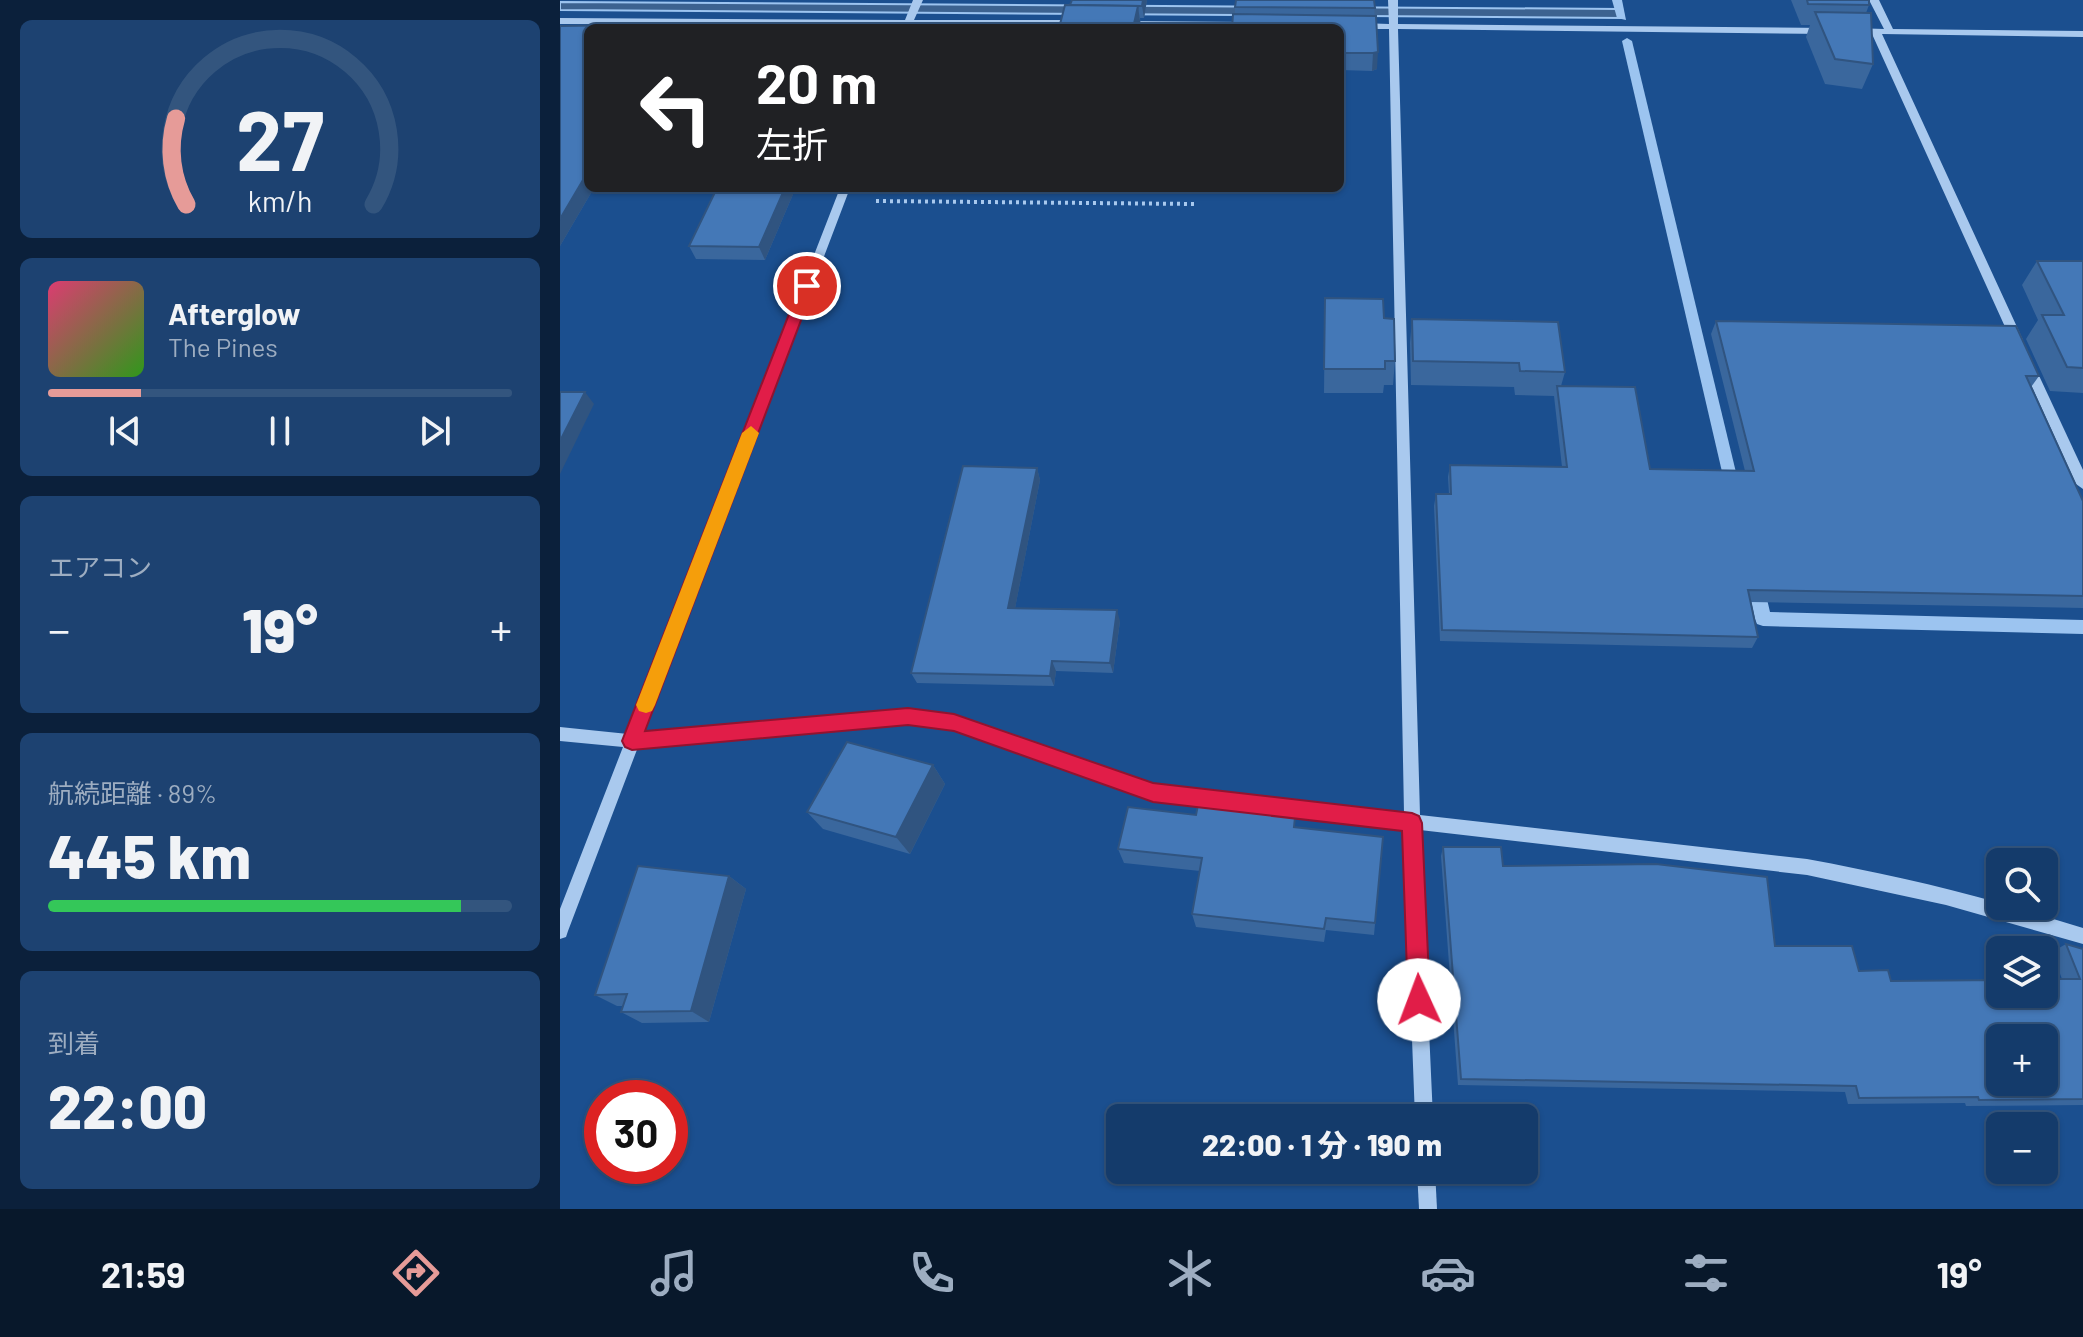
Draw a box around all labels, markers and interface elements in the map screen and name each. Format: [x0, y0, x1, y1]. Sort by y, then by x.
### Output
text: 20 m [756, 48, 877, 115]
icon: left [624, 56, 728, 160]
text: 27 [236, 87, 324, 187]
text: 左折 [756, 122, 828, 165]
text: km/h [248, 183, 312, 218]
pin [773, 252, 841, 320]
icon: arrive [785, 264, 829, 308]
text: Afterglow [168, 295, 301, 331]
text: The Pines [168, 331, 278, 362]
icon: previous [103, 409, 147, 453]
icon: pause [258, 409, 302, 453]
icon: next [413, 409, 457, 453]
text: エアコン [48, 551, 152, 582]
text: 19° [242, 593, 318, 665]
text: − [48, 602, 70, 655]
text: + [490, 602, 512, 655]
text: 航続距離 · 89% [48, 777, 217, 808]
text: 445 km [48, 819, 251, 891]
map controls [1986, 848, 2058, 1184]
button: search [1986, 848, 2058, 920]
button: layers [1986, 936, 2058, 1008]
position arrow [1377, 958, 1461, 1042]
button: + [1986, 1024, 2058, 1096]
text: 到着 [48, 1027, 100, 1058]
text: 22:00 [48, 1069, 207, 1141]
speed limit sign: 30 [584, 1080, 688, 1184]
button: − [1986, 1112, 2058, 1184]
text: 22:00 · 1 分 · 190 m [1202, 1126, 1442, 1162]
icon: directions [388, 1245, 444, 1301]
icon: music [646, 1245, 702, 1301]
icon: phone [904, 1245, 960, 1301]
icon: climate [1162, 1245, 1218, 1301]
icon: car [1420, 1245, 1476, 1301]
icon: filters [1678, 1245, 1734, 1301]
text: 21:59 [101, 1252, 185, 1295]
text: 19° [1936, 1252, 1982, 1295]

